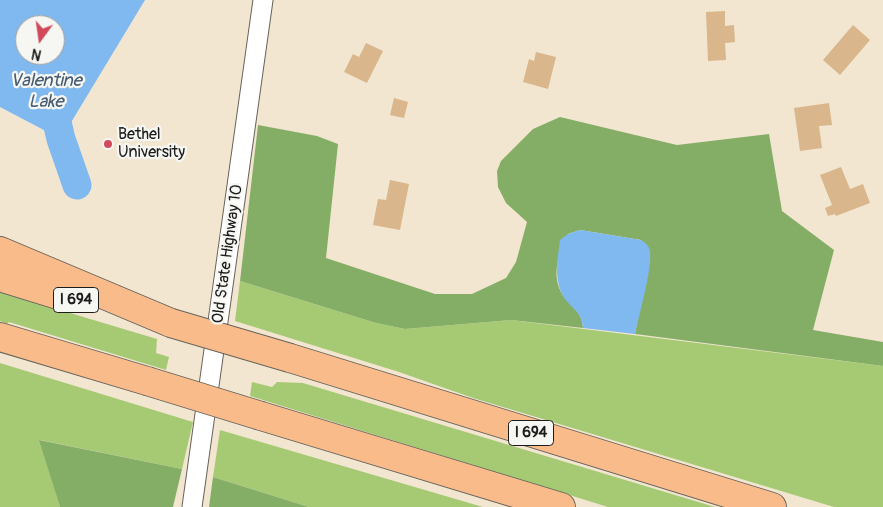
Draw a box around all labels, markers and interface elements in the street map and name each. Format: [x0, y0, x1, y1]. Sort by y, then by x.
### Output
north arrow [15, 15, 65, 65]
text: N [30, 45, 43, 63]
water label: Valentine Lake [10, 70, 82, 112]
place label: Bethel University [118, 125, 185, 163]
marker: Bethel University [102, 138, 114, 150]
street label: Old State Highway 10 [209, 183, 247, 325]
road number: I 694 [54, 288, 98, 312]
road number: I 694 [508, 420, 554, 446]

